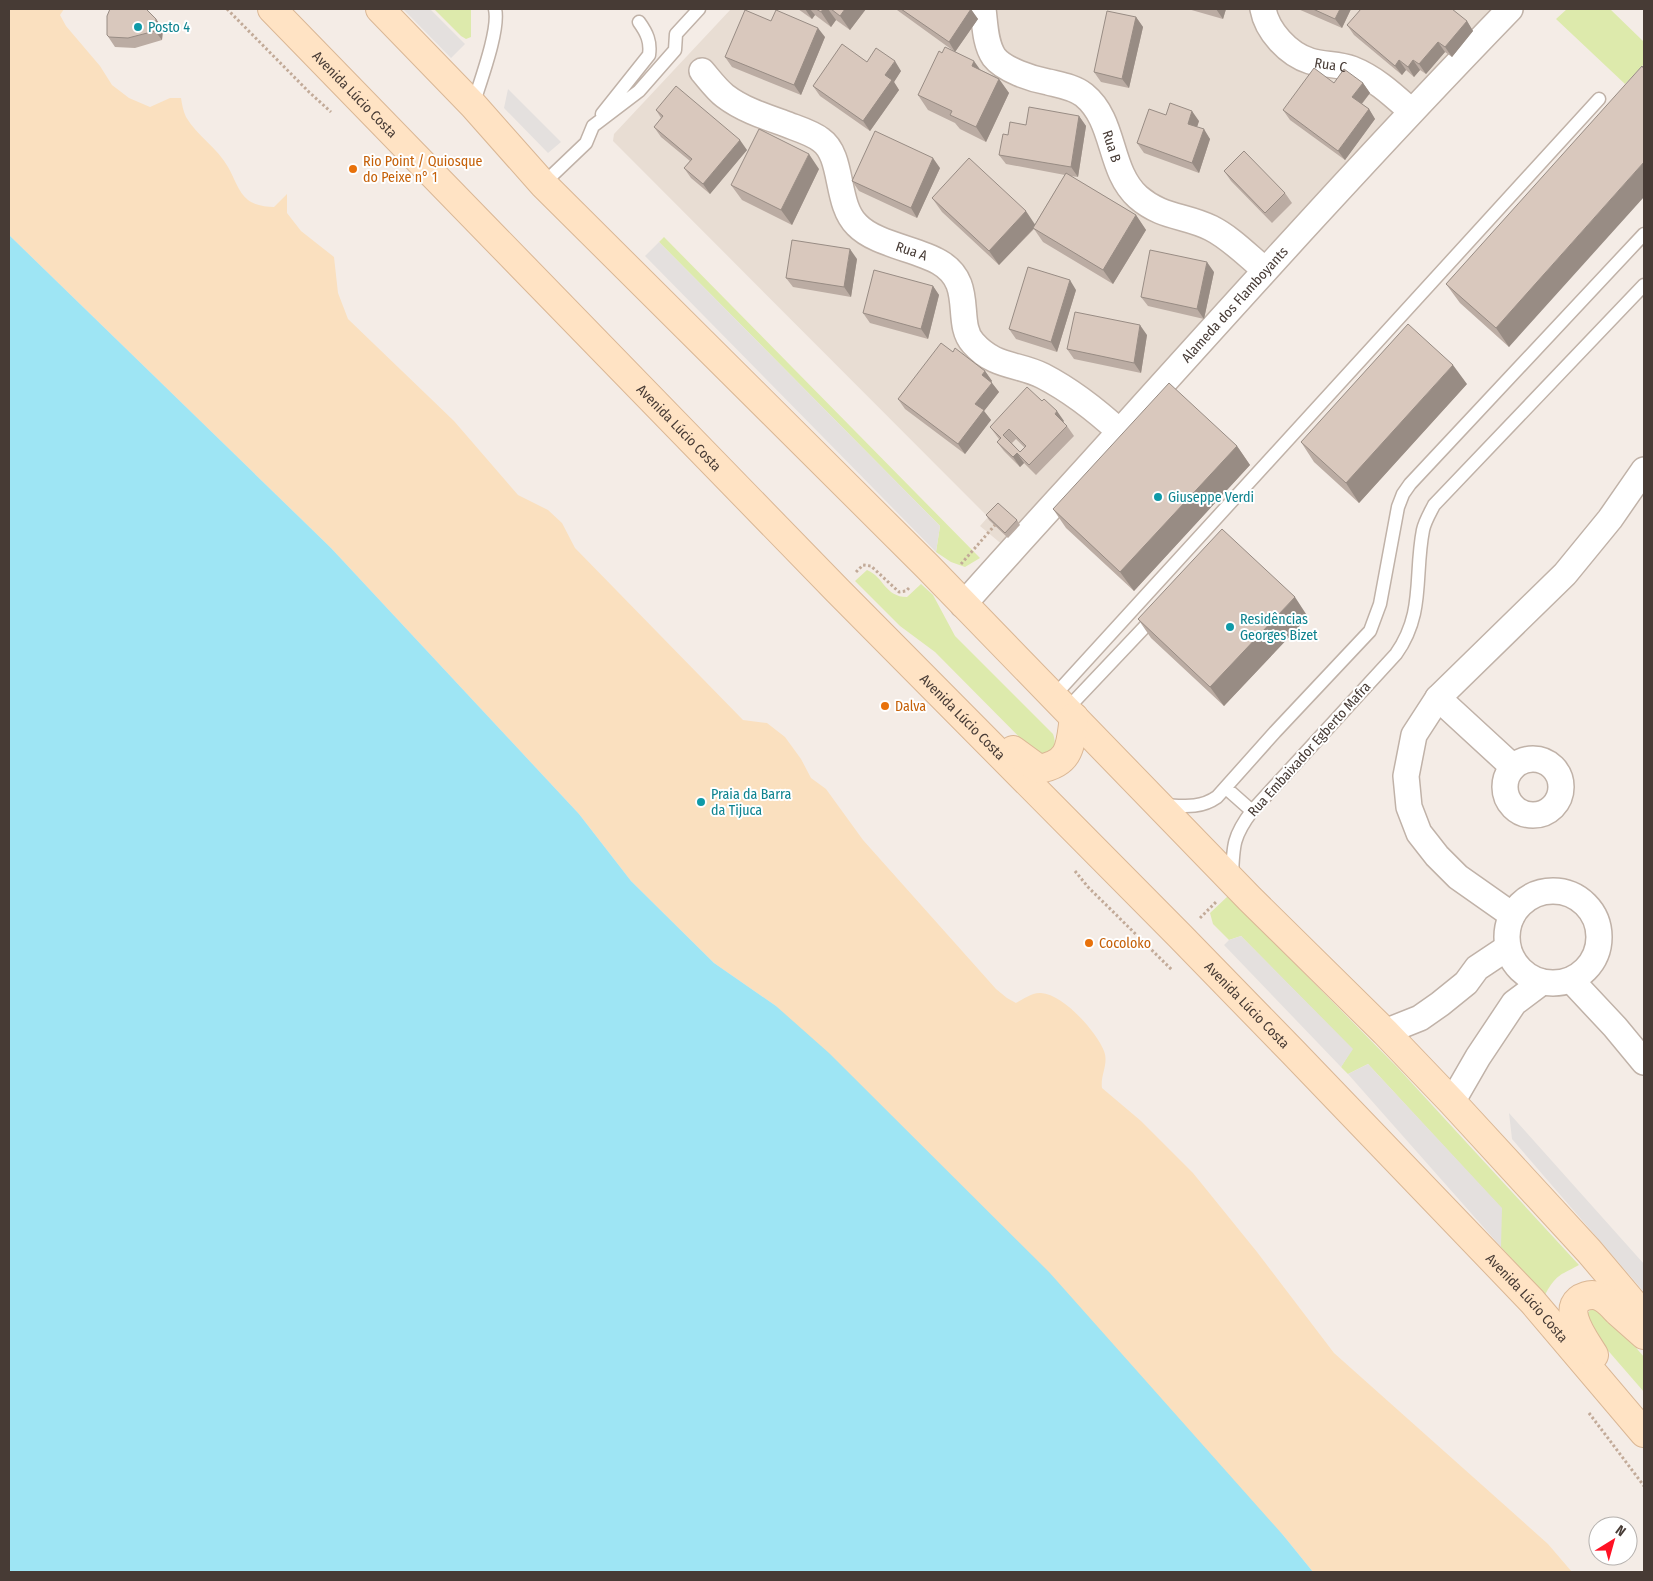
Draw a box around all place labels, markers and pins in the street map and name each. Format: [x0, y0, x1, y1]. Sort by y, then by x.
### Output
place label: Posto 4 [148, 19, 190, 36]
marker: Posto 4 [132, 21, 144, 33]
place label: Rio Point / Quiosque do Peixe n° 1 [363, 153, 483, 186]
marker: Rio Point / Quiosque do Peixe n° 1 [347, 163, 359, 175]
place label: Giuseppe Verdi [1168, 489, 1254, 506]
marker: Giuseppe Verdi [1152, 491, 1164, 503]
place label: Residências Georges Bizet [1240, 611, 1318, 644]
marker: Residências Georges Bizet [1224, 621, 1236, 633]
place label: Dalva [895, 698, 926, 715]
marker: Dalva [879, 700, 891, 712]
place label: Praia da Barra da Tijuca [711, 786, 792, 819]
marker: Praia da Barra da Tijuca [695, 796, 707, 808]
place label: Cocoloko [1099, 935, 1151, 952]
marker: Cocoloko [1083, 937, 1095, 949]

